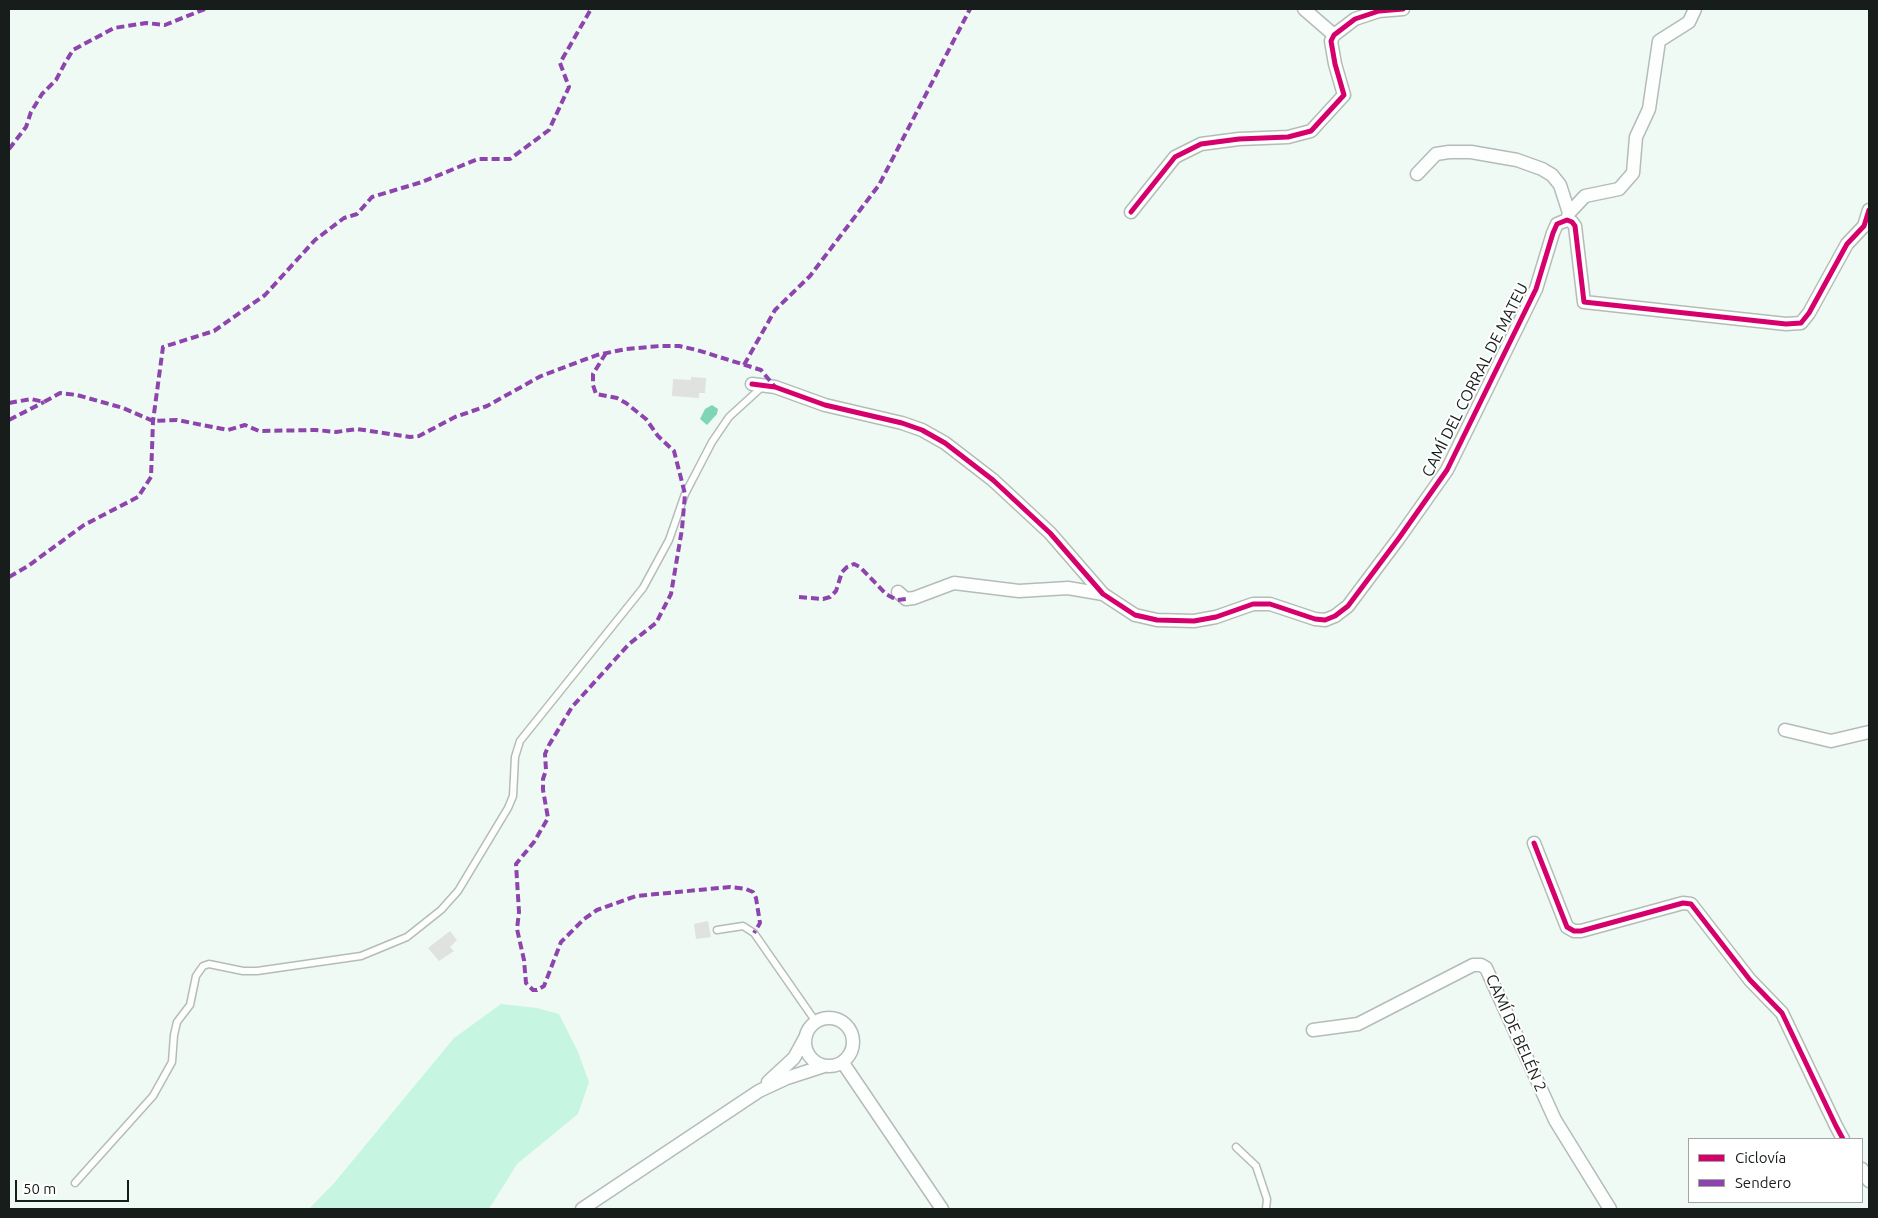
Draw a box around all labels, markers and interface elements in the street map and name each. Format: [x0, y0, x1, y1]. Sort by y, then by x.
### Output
street label: CAMÍ DEL CORRAL DE MATEU [1418, 280, 1532, 480]
street label: CAMÍ DE BELÉN 2 [1481, 971, 1551, 1095]
legend [1688, 1138, 1863, 1203]
text: Ciclovía [1735, 1149, 1786, 1166]
scale bar [18, 1170, 131, 1202]
text: Sendero [1735, 1174, 1791, 1191]
text: 50 m [23, 1180, 56, 1197]

